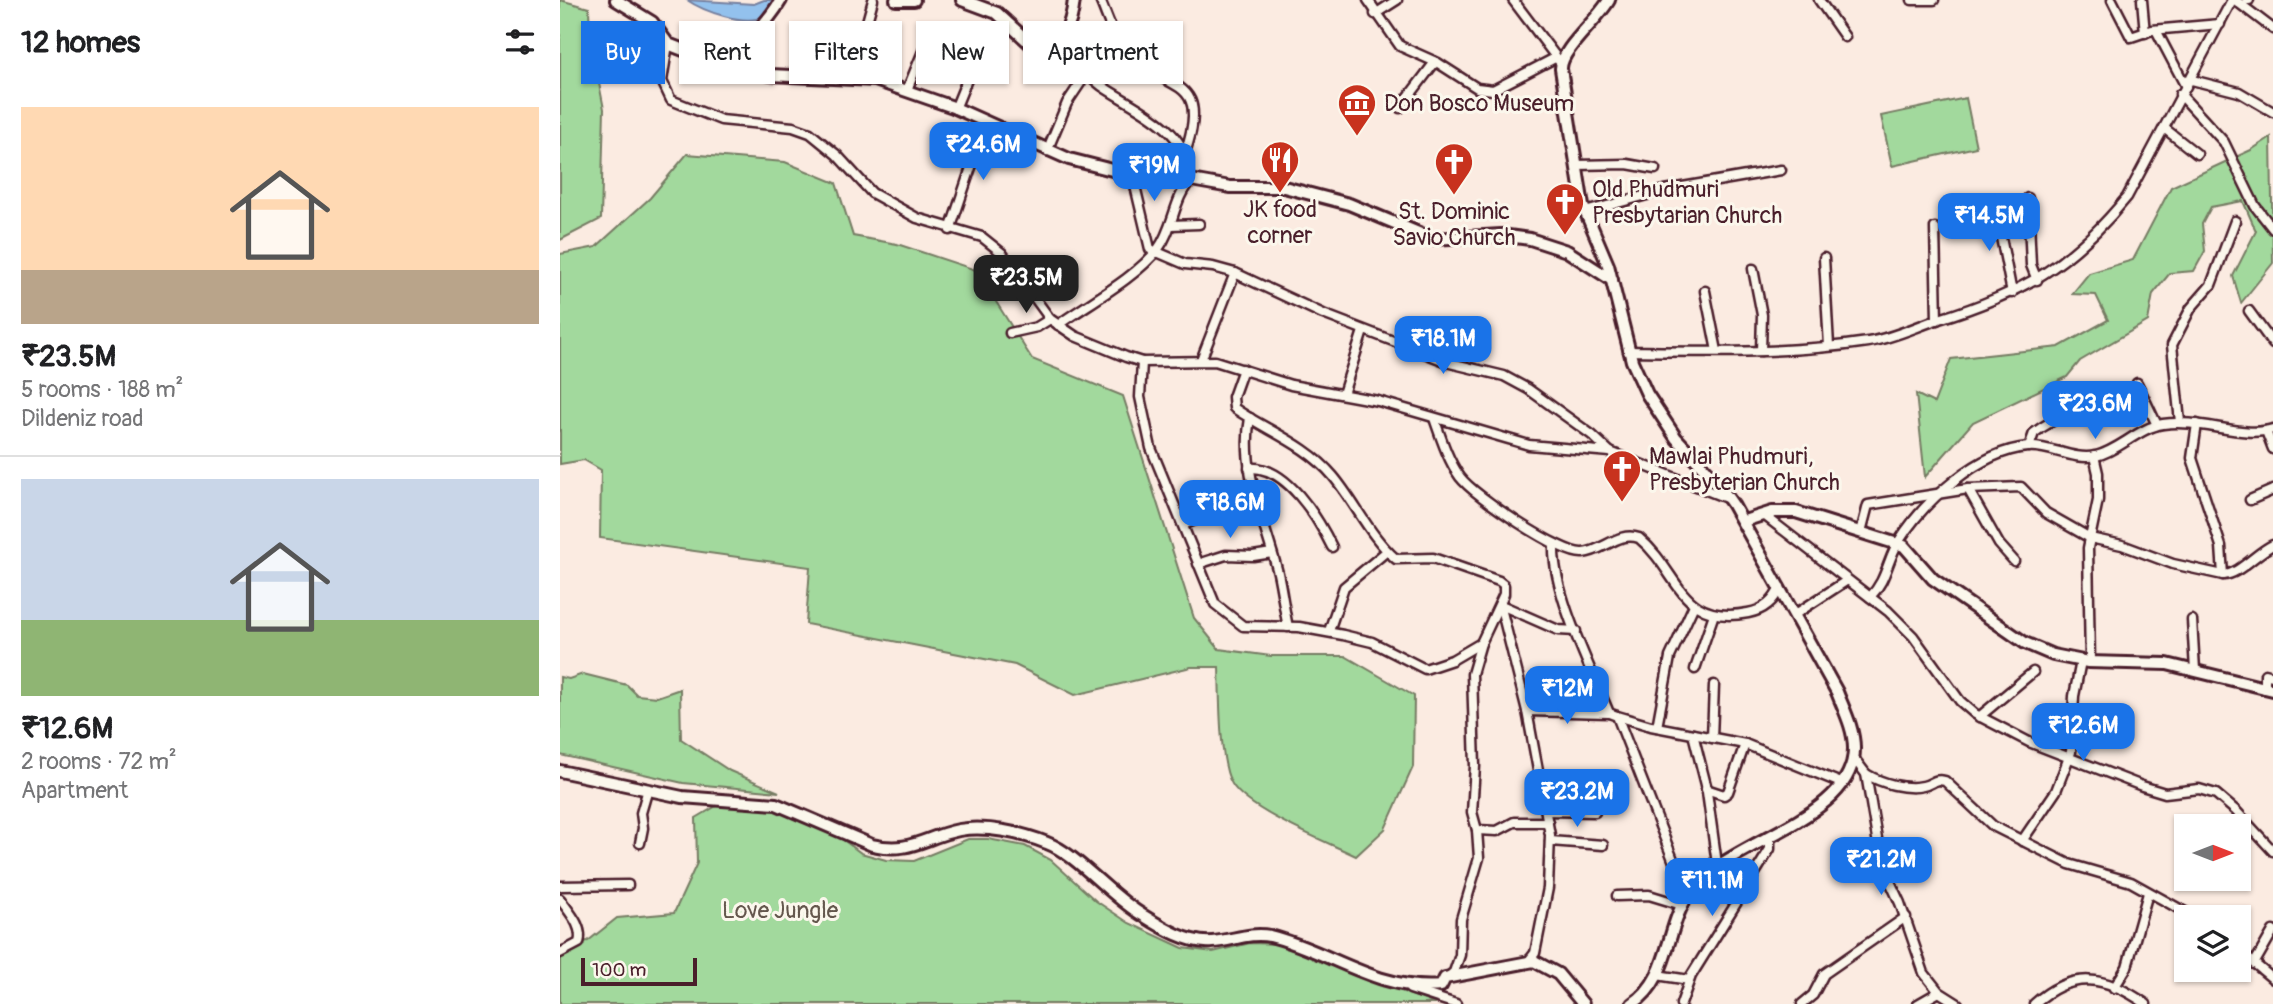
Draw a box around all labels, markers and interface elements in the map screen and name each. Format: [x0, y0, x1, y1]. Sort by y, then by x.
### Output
chip: Buy [581, 21, 665, 84]
chip: Rent [679, 21, 775, 84]
chip: Filters [789, 21, 902, 84]
chip: New [916, 21, 1009, 84]
chip: Apartment [1023, 21, 1183, 84]
icon: filters [501, 23, 539, 61]
text: 12 homes [21, 24, 140, 61]
museum icon: Don Bosco Museum [1336, 82, 1378, 137]
place label: Don Bosco Museum [1384, 89, 1574, 118]
pin: ₹24.6M [926, 122, 1040, 182]
text: ₹24.6M [946, 130, 1020, 159]
restaurant icon: JK food corner [1259, 139, 1301, 194]
church icon: St. Dominic Savio Church [1433, 141, 1475, 196]
pin: ₹19M [1113, 144, 1195, 203]
text: ₹19M [1128, 151, 1180, 180]
icon: home [217, 152, 343, 278]
place label: Old Phudmuri Presbytarian Church [1592, 175, 1782, 230]
church icon: Old Phudmuri Presbytarian Church [1544, 181, 1586, 236]
pin: ₹14.5M [1932, 194, 2046, 253]
place label: JK food corner [1243, 195, 1317, 250]
place label: St. Dominic Savio Church [1392, 197, 1516, 252]
text: ₹14.5M [1954, 201, 2024, 230]
pin: ₹23.5M [969, 256, 1083, 315]
text: ₹23.5M [990, 263, 1062, 292]
pin: ₹18.1M [1386, 316, 1500, 376]
text: ₹18.1M [1411, 324, 1475, 353]
text: ₹23.5M [21, 338, 116, 375]
text: 5 rooms · 188 m² [21, 375, 183, 404]
pin: ₹23.6M [2038, 382, 2152, 441]
text: ₹23.6M [2058, 389, 2132, 418]
text: Dildeniz road [21, 404, 144, 433]
place label: Mawlai Phudmuri, Presbyterian Church [1649, 442, 1840, 497]
church icon: Mawlai Phudmuri, Presbyterian Church [1601, 448, 1643, 503]
pin: ₹18.6M [1173, 480, 1287, 540]
text: ₹18.6M [1195, 488, 1265, 517]
icon: home [217, 524, 343, 650]
pin: ₹12M [1526, 666, 1608, 726]
text: ₹12M [1541, 674, 1593, 703]
pin: ₹12.6M [2026, 704, 2140, 763]
text: ₹12.6M [21, 710, 113, 747]
text: ₹12.6M [2048, 711, 2118, 740]
text: 2 rooms · 72 m² [21, 747, 177, 776]
pin: ₹23.2M [1520, 770, 1634, 829]
text: Apartment [21, 776, 128, 805]
text: ₹23.2M [1540, 777, 1614, 806]
north arrow [2174, 814, 2250, 891]
map controls [2174, 814, 2251, 982]
pin: ₹21.2M [1824, 838, 1938, 897]
text: ₹21.2M [1846, 845, 1916, 874]
pin: ₹11.1M [1655, 858, 1769, 918]
text: ₹11.1M [1681, 866, 1743, 895]
park label: Love Jungle [722, 896, 839, 925]
button: layers [2174, 905, 2251, 982]
scale bar [581, 955, 696, 987]
text: 100 m [592, 958, 646, 982]

